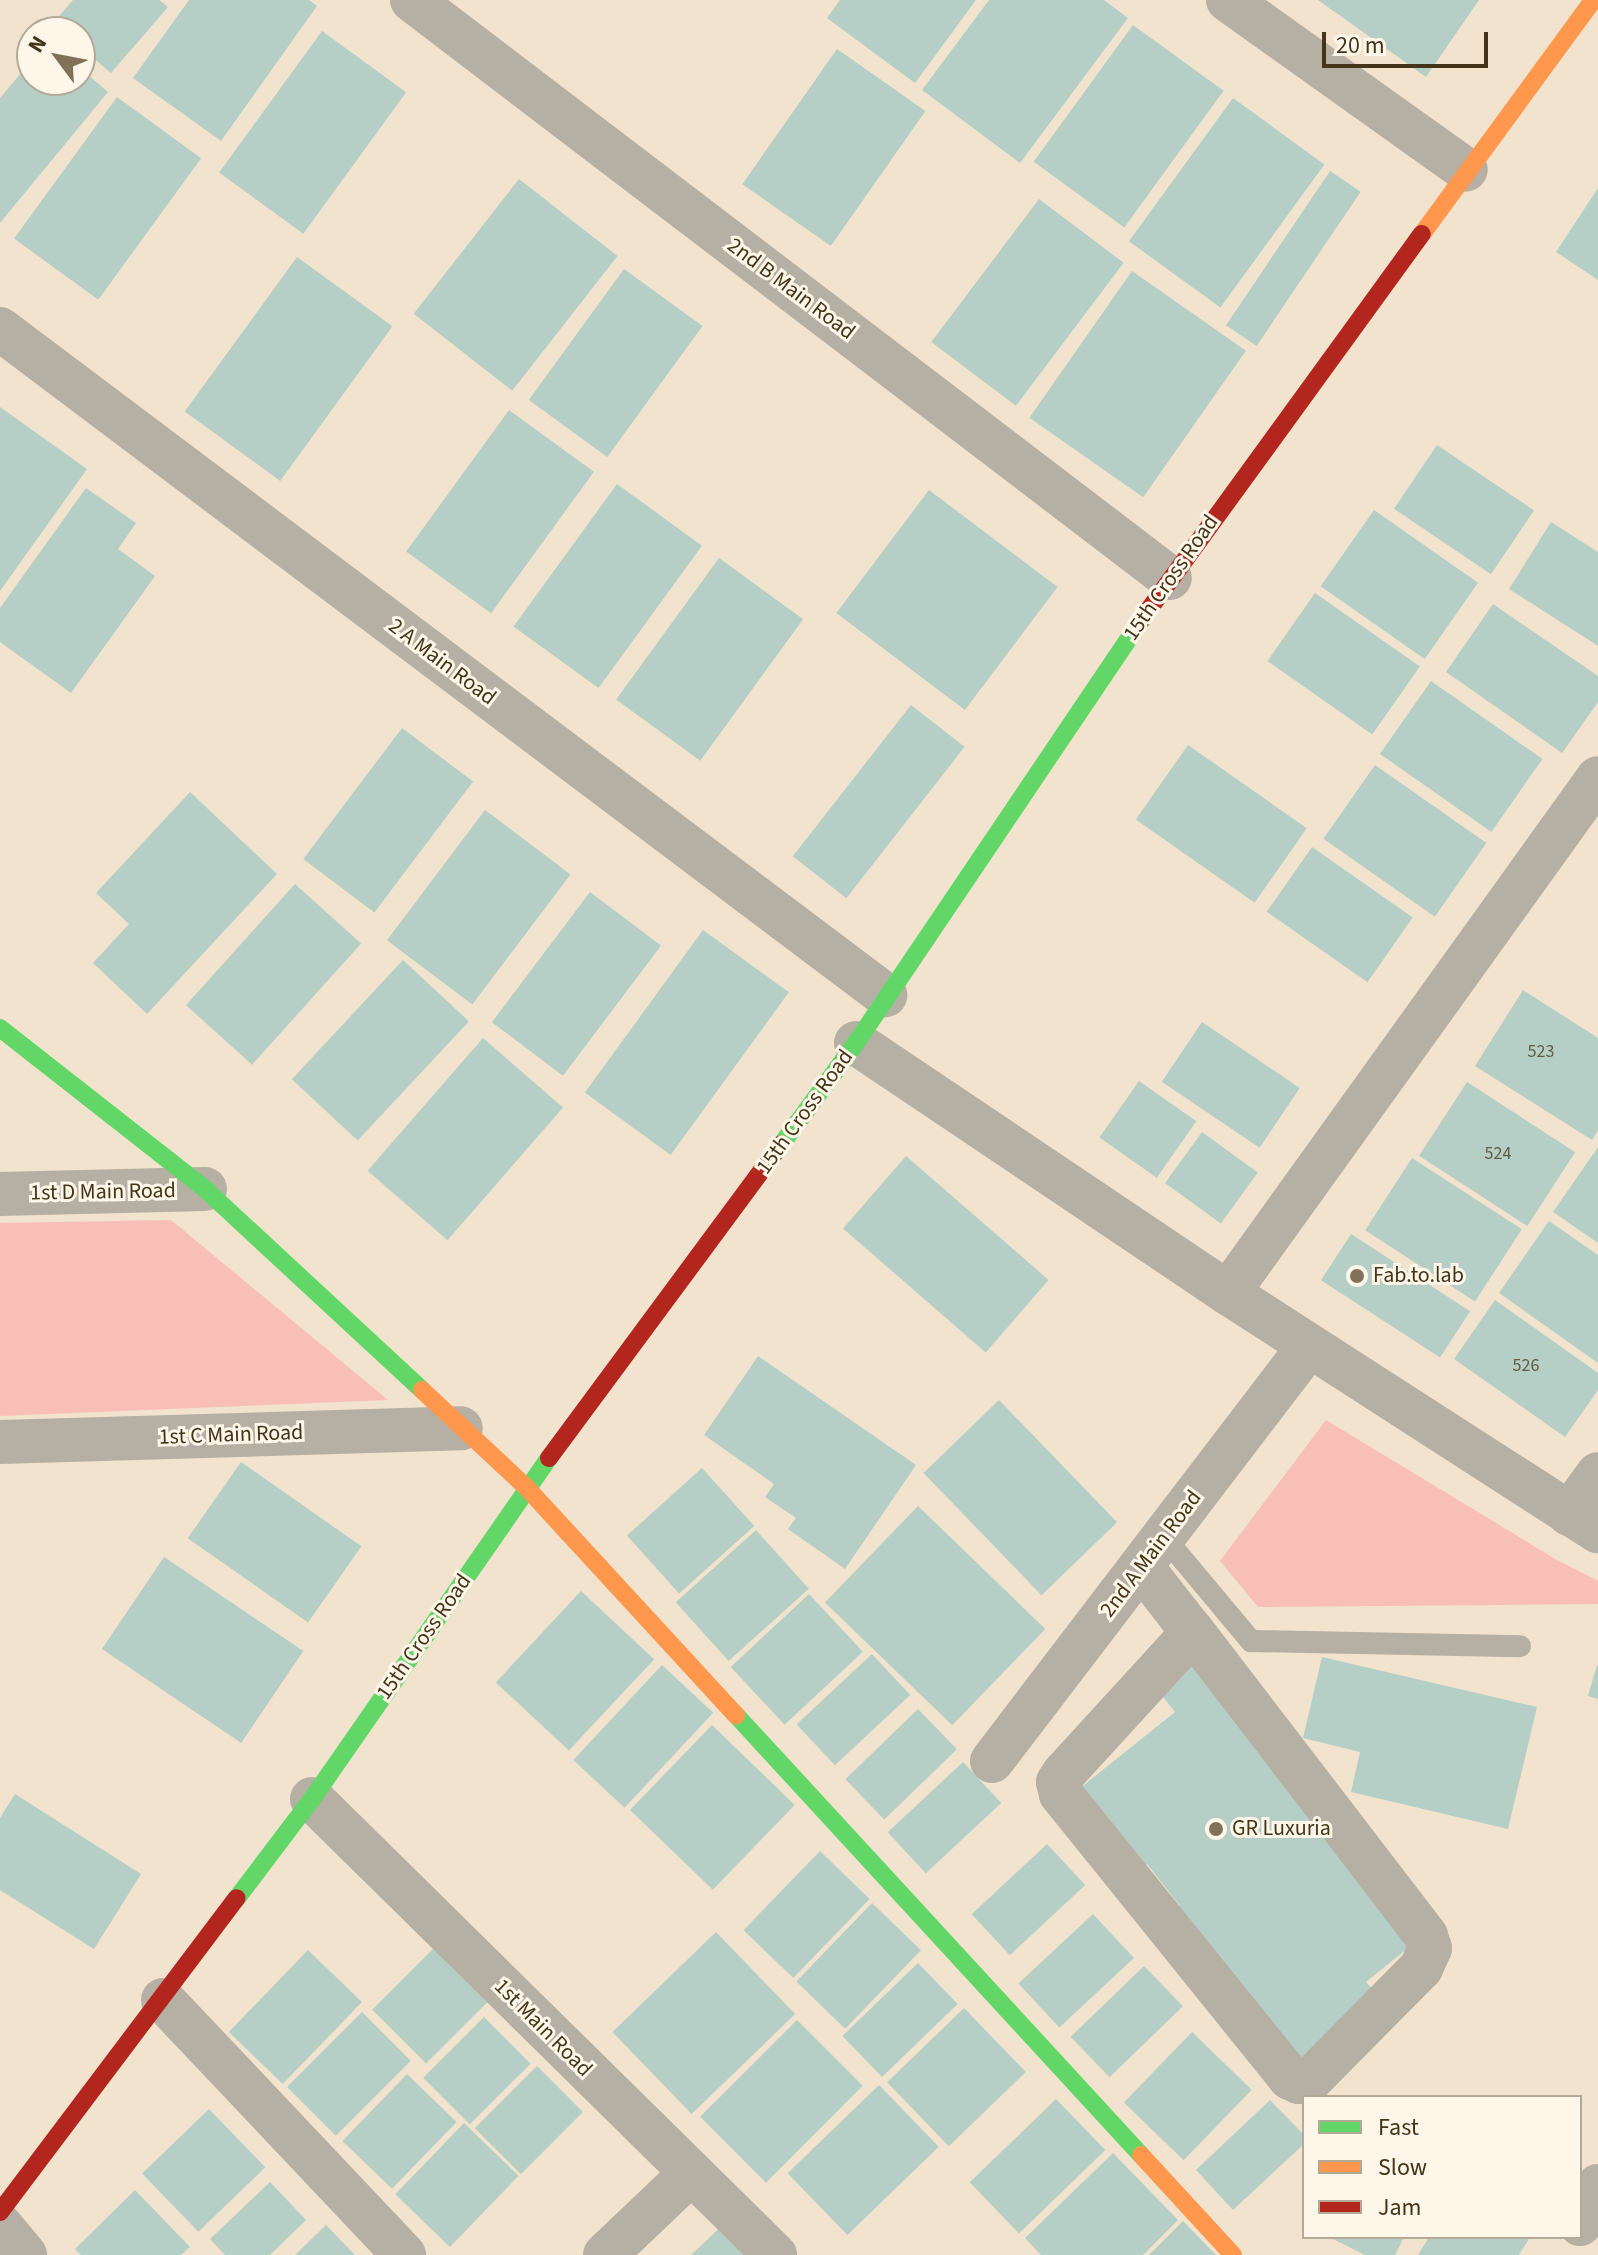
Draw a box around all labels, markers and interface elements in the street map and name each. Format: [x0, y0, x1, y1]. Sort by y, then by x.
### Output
north arrow [16, 16, 96, 96]
scale bar [1326, 16, 1492, 66]
text: 20 m [1336, 28, 1385, 63]
text: N [20, 30, 55, 59]
street label: 2nd B Main Road [722, 232, 860, 346]
street label: 15th Cross Road [1118, 510, 1224, 646]
street label: 2 A Main Road [383, 613, 501, 711]
house number: 523 [1528, 1041, 1554, 1063]
street label: 15th Cross Road [751, 1045, 859, 1179]
house number: 524 [1485, 1143, 1511, 1165]
street label: 1st D Main Road [30, 1178, 176, 1206]
place label: Fab.to.lab [1373, 1263, 1464, 1289]
marker: Fab.to.lab [1348, 1267, 1366, 1285]
house number: 526 [1513, 1355, 1539, 1377]
street label: 1st C Main Road [158, 1419, 304, 1451]
street label: 2nd A Main Road [1095, 1485, 1207, 1623]
street label: 15th Cross Road [371, 1569, 477, 1705]
place label: GR Luxuria [1232, 1816, 1331, 1842]
marker: GR Luxuria [1207, 1820, 1225, 1838]
street label: 1st Main Road [489, 1974, 597, 2082]
legend [1302, 2095, 1582, 2239]
text: Fast [1378, 2110, 1419, 2145]
text: Slow [1378, 2150, 1427, 2185]
text: Jam [1378, 2190, 1422, 2225]

